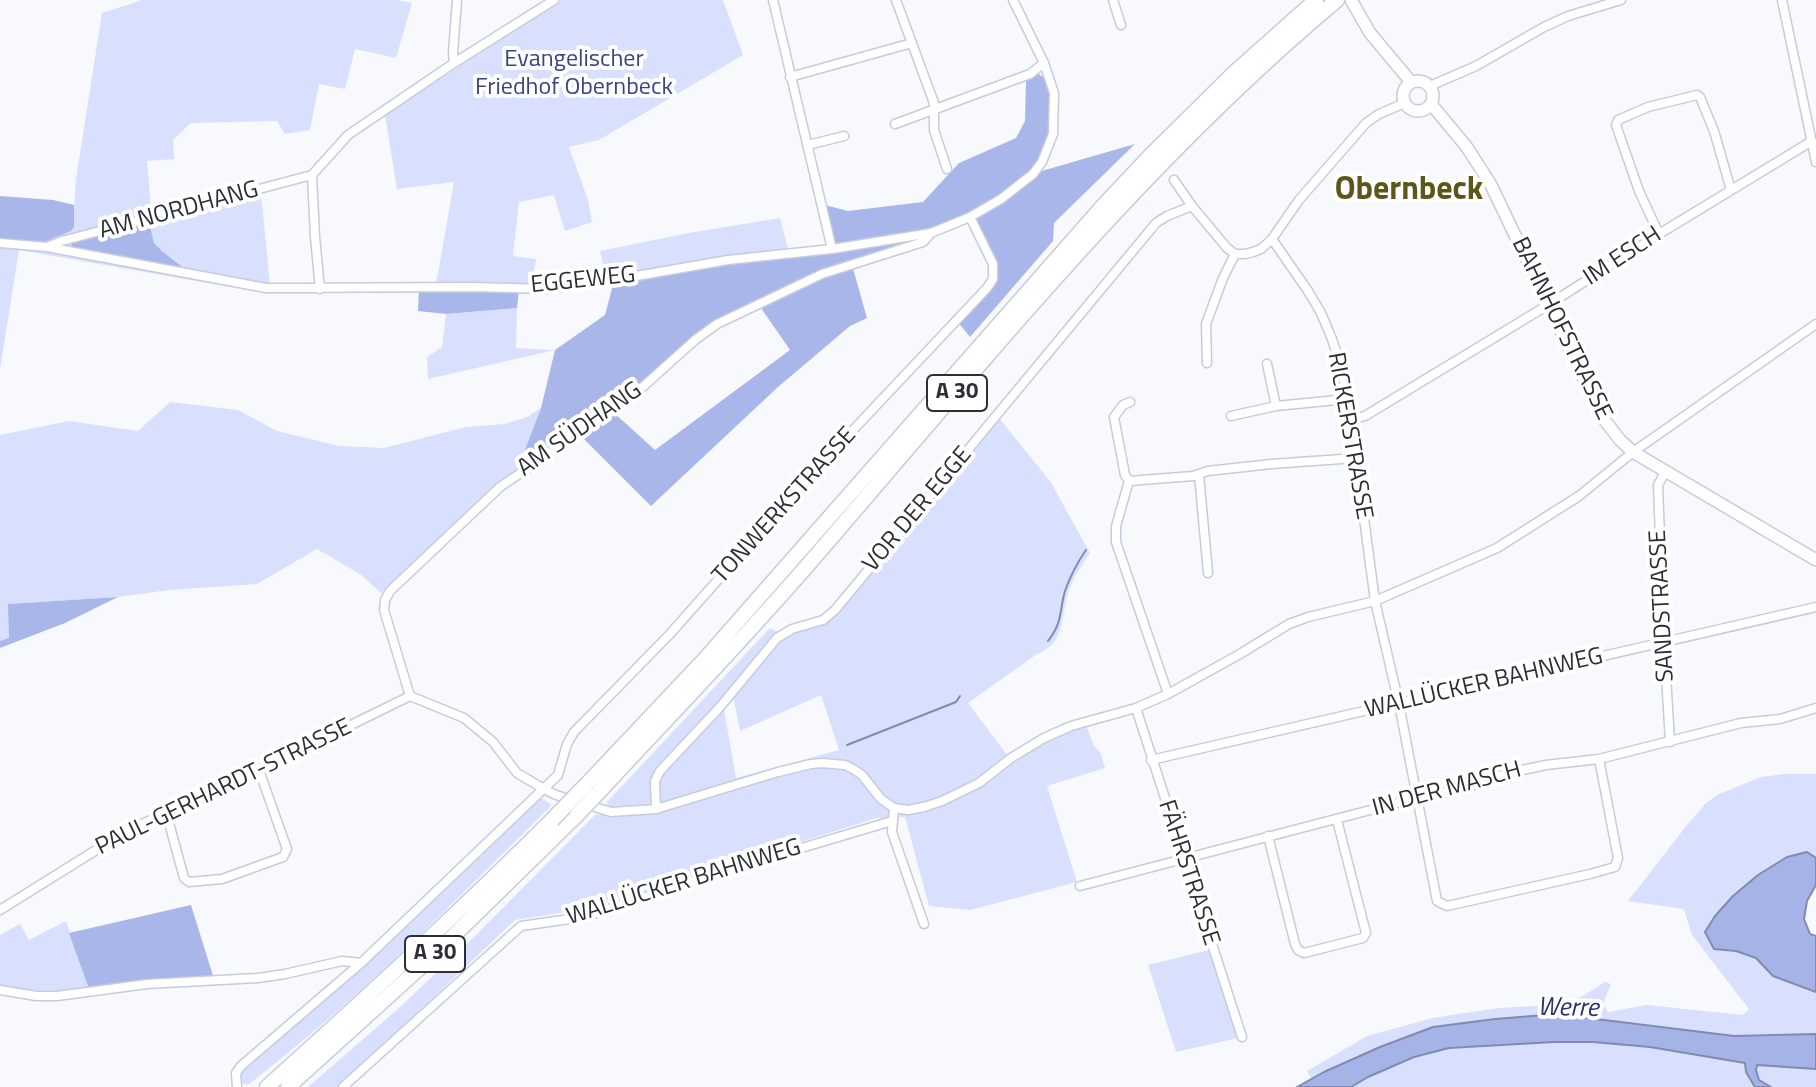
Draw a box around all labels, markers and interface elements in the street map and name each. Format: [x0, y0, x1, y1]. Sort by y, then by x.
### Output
park label: Evangelischer Friedhof Obernbeck [475, 46, 673, 102]
district label: Obernbeck [1335, 172, 1483, 210]
street label: AM NORDHANG [96, 176, 262, 246]
street label: IM ESCH [1579, 221, 1667, 293]
street label: BAHNHOFSTRASSE [1504, 233, 1618, 425]
street label: EGGEWEG [529, 261, 637, 301]
street label: RICKERSTRASSE [1320, 350, 1378, 522]
road number: A 30 [927, 375, 987, 411]
street label: AM SÜDHANG [512, 377, 648, 483]
street label: TONWERKSTRASSE [707, 422, 863, 590]
street label: VOR DER EGGE [857, 442, 979, 578]
street label: SANDSTRASSE [1645, 529, 1681, 683]
street label: WALLÜCKER BAHNWEG [1362, 643, 1606, 725]
street label: PAUL-GERHARDT-STRASSE [91, 713, 357, 863]
street label: IN DER MASCH [1369, 756, 1525, 824]
street label: FÄHRSTRASSE [1151, 797, 1225, 949]
street label: WALLÜCKER BAHNWEG [563, 834, 805, 932]
road number: A 30 [405, 936, 465, 972]
water label: Werre [1537, 993, 1599, 1025]

